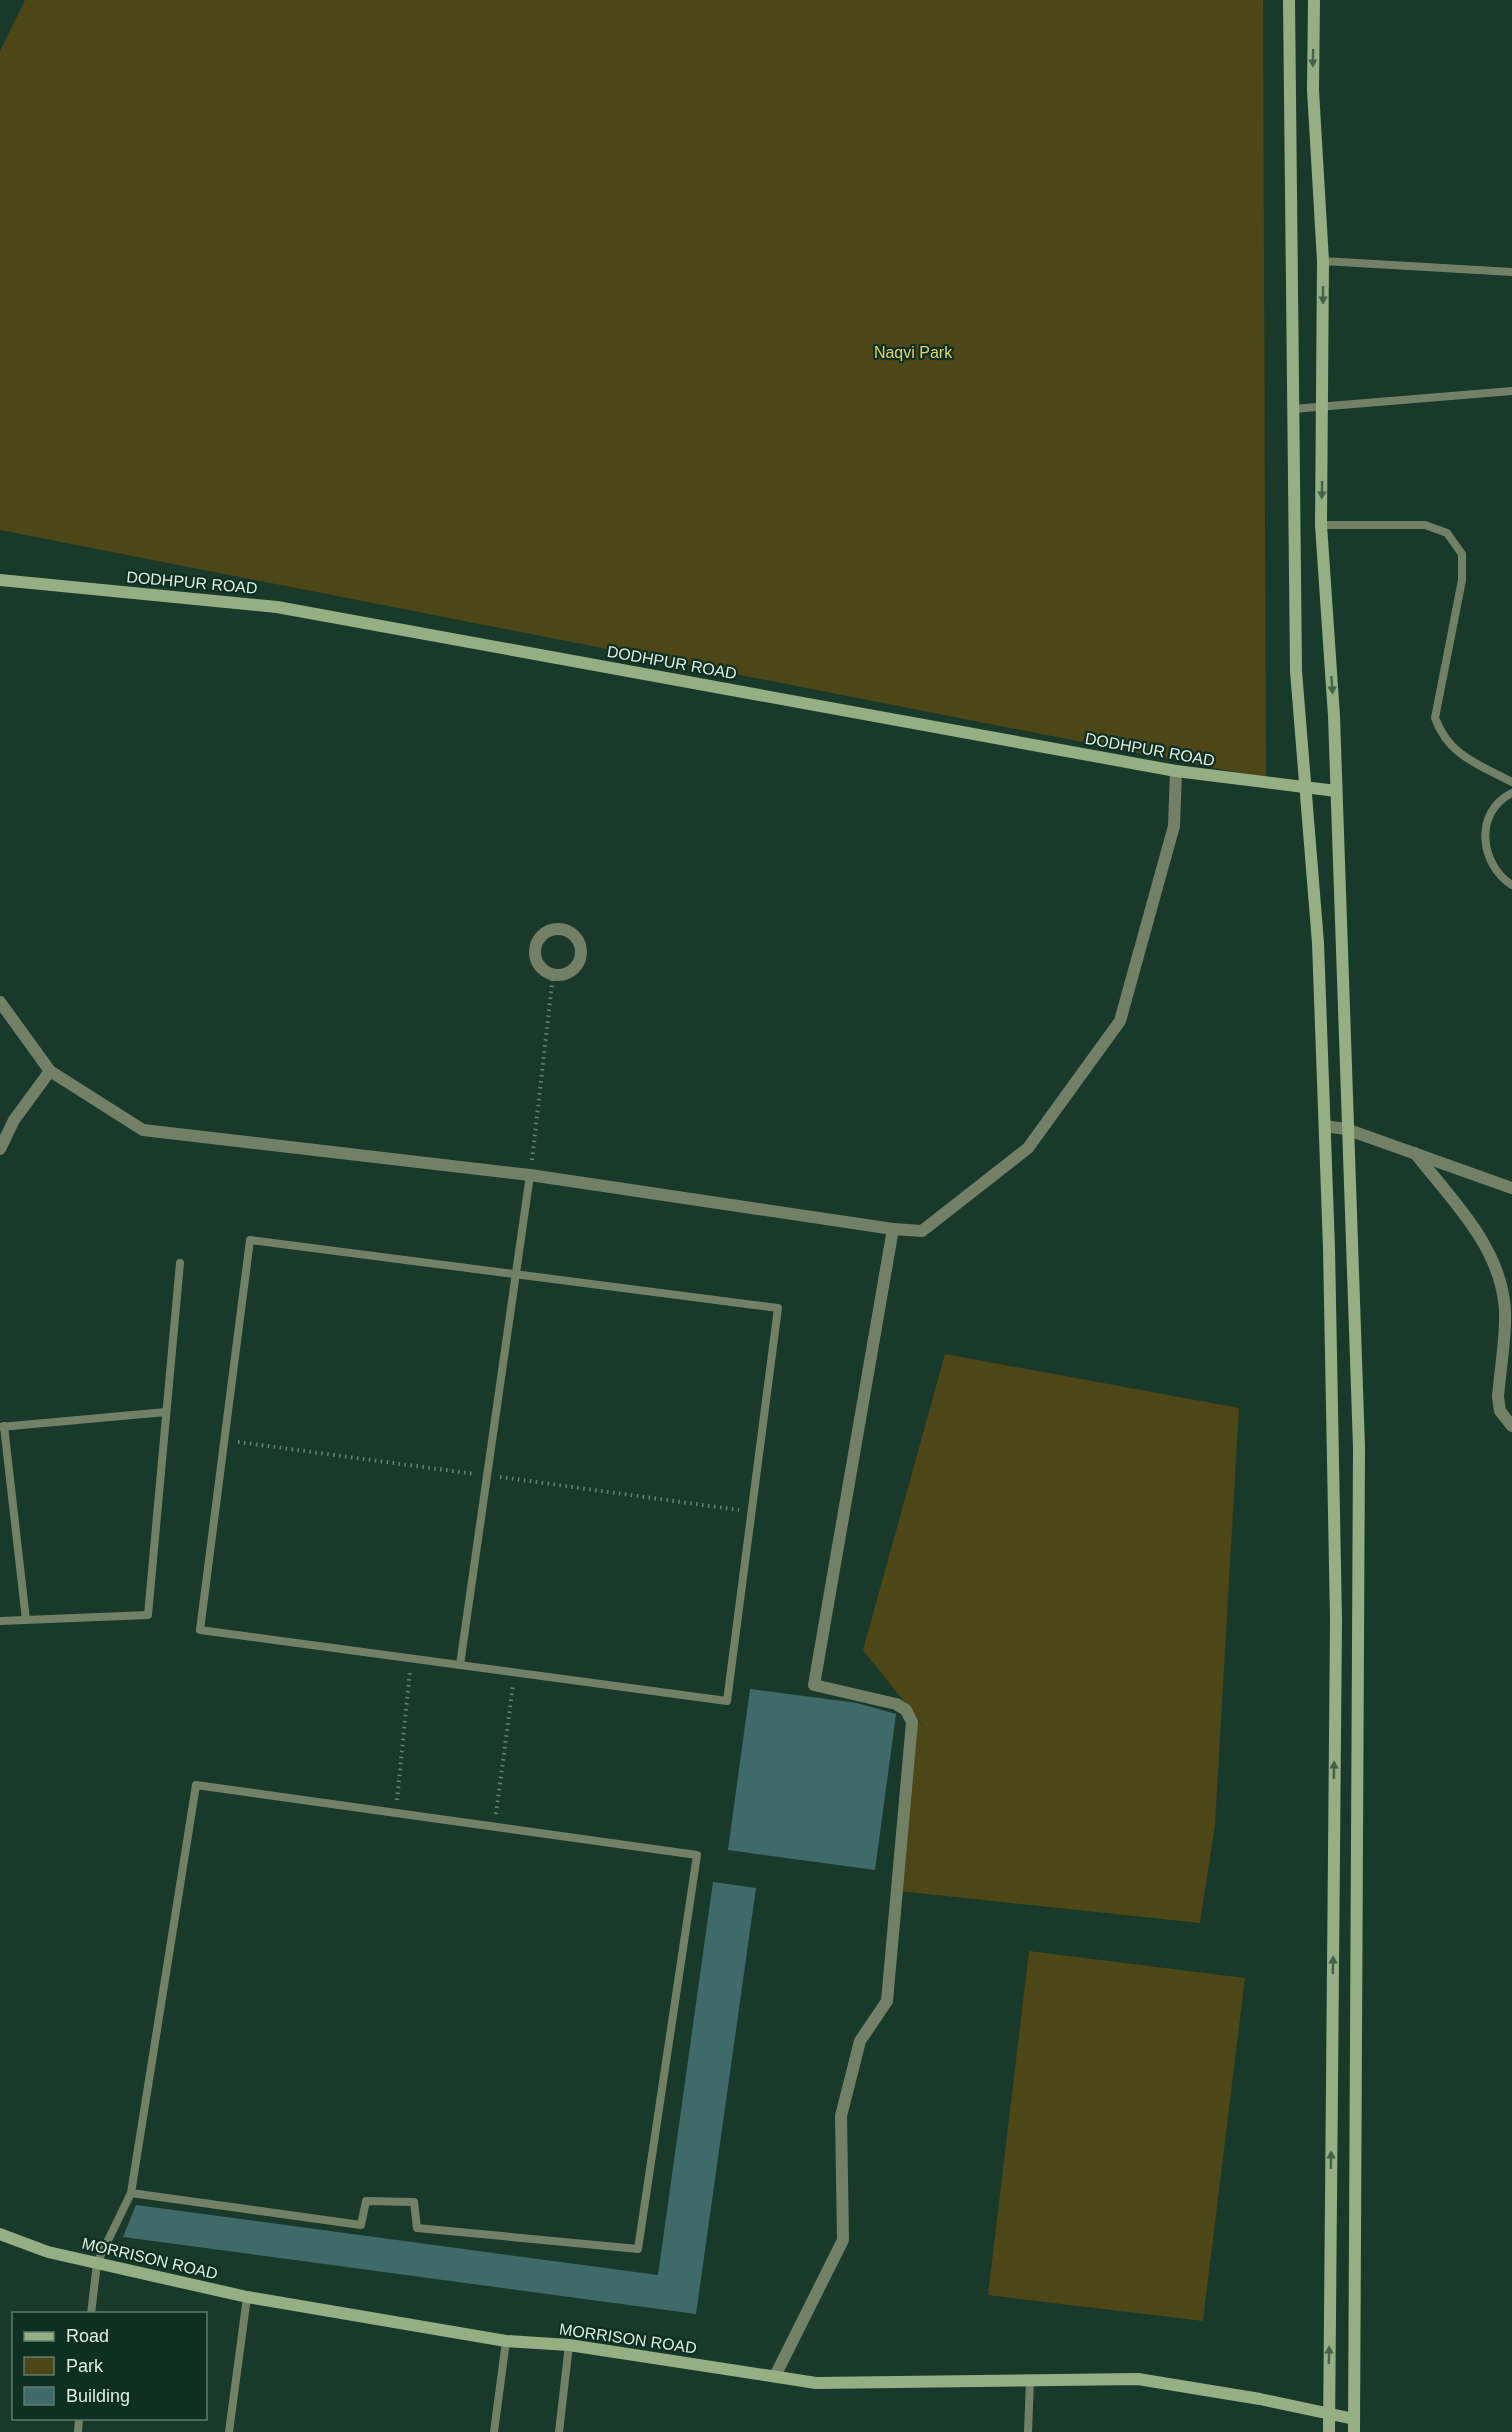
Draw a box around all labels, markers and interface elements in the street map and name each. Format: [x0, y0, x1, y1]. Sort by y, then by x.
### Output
one-way arrow [1308, 49, 1318, 68]
one-way arrow [1318, 286, 1328, 305]
park label: Naqvi Park [874, 344, 953, 361]
one-way arrow [1317, 481, 1327, 500]
street label: DODHPUR ROAD [126, 568, 258, 597]
street label: DODHPUR ROAD [606, 643, 738, 682]
one-way arrow [1327, 675, 1336, 694]
street label: DODHPUR ROAD [1084, 730, 1216, 769]
one-way arrow [1330, 1760, 1339, 1779]
one-way arrow [1328, 1955, 1338, 1974]
one-way arrow [1326, 2150, 1336, 2169]
street label: MORRISON ROAD [80, 2235, 219, 2282]
legend [12, 2312, 207, 2420]
street label: MORRISON ROAD [558, 2320, 698, 2357]
text: Road [66, 2326, 109, 2346]
one-way arrow [1324, 2345, 1334, 2364]
text: Park [66, 2356, 104, 2376]
text: Building [66, 2386, 130, 2406]

